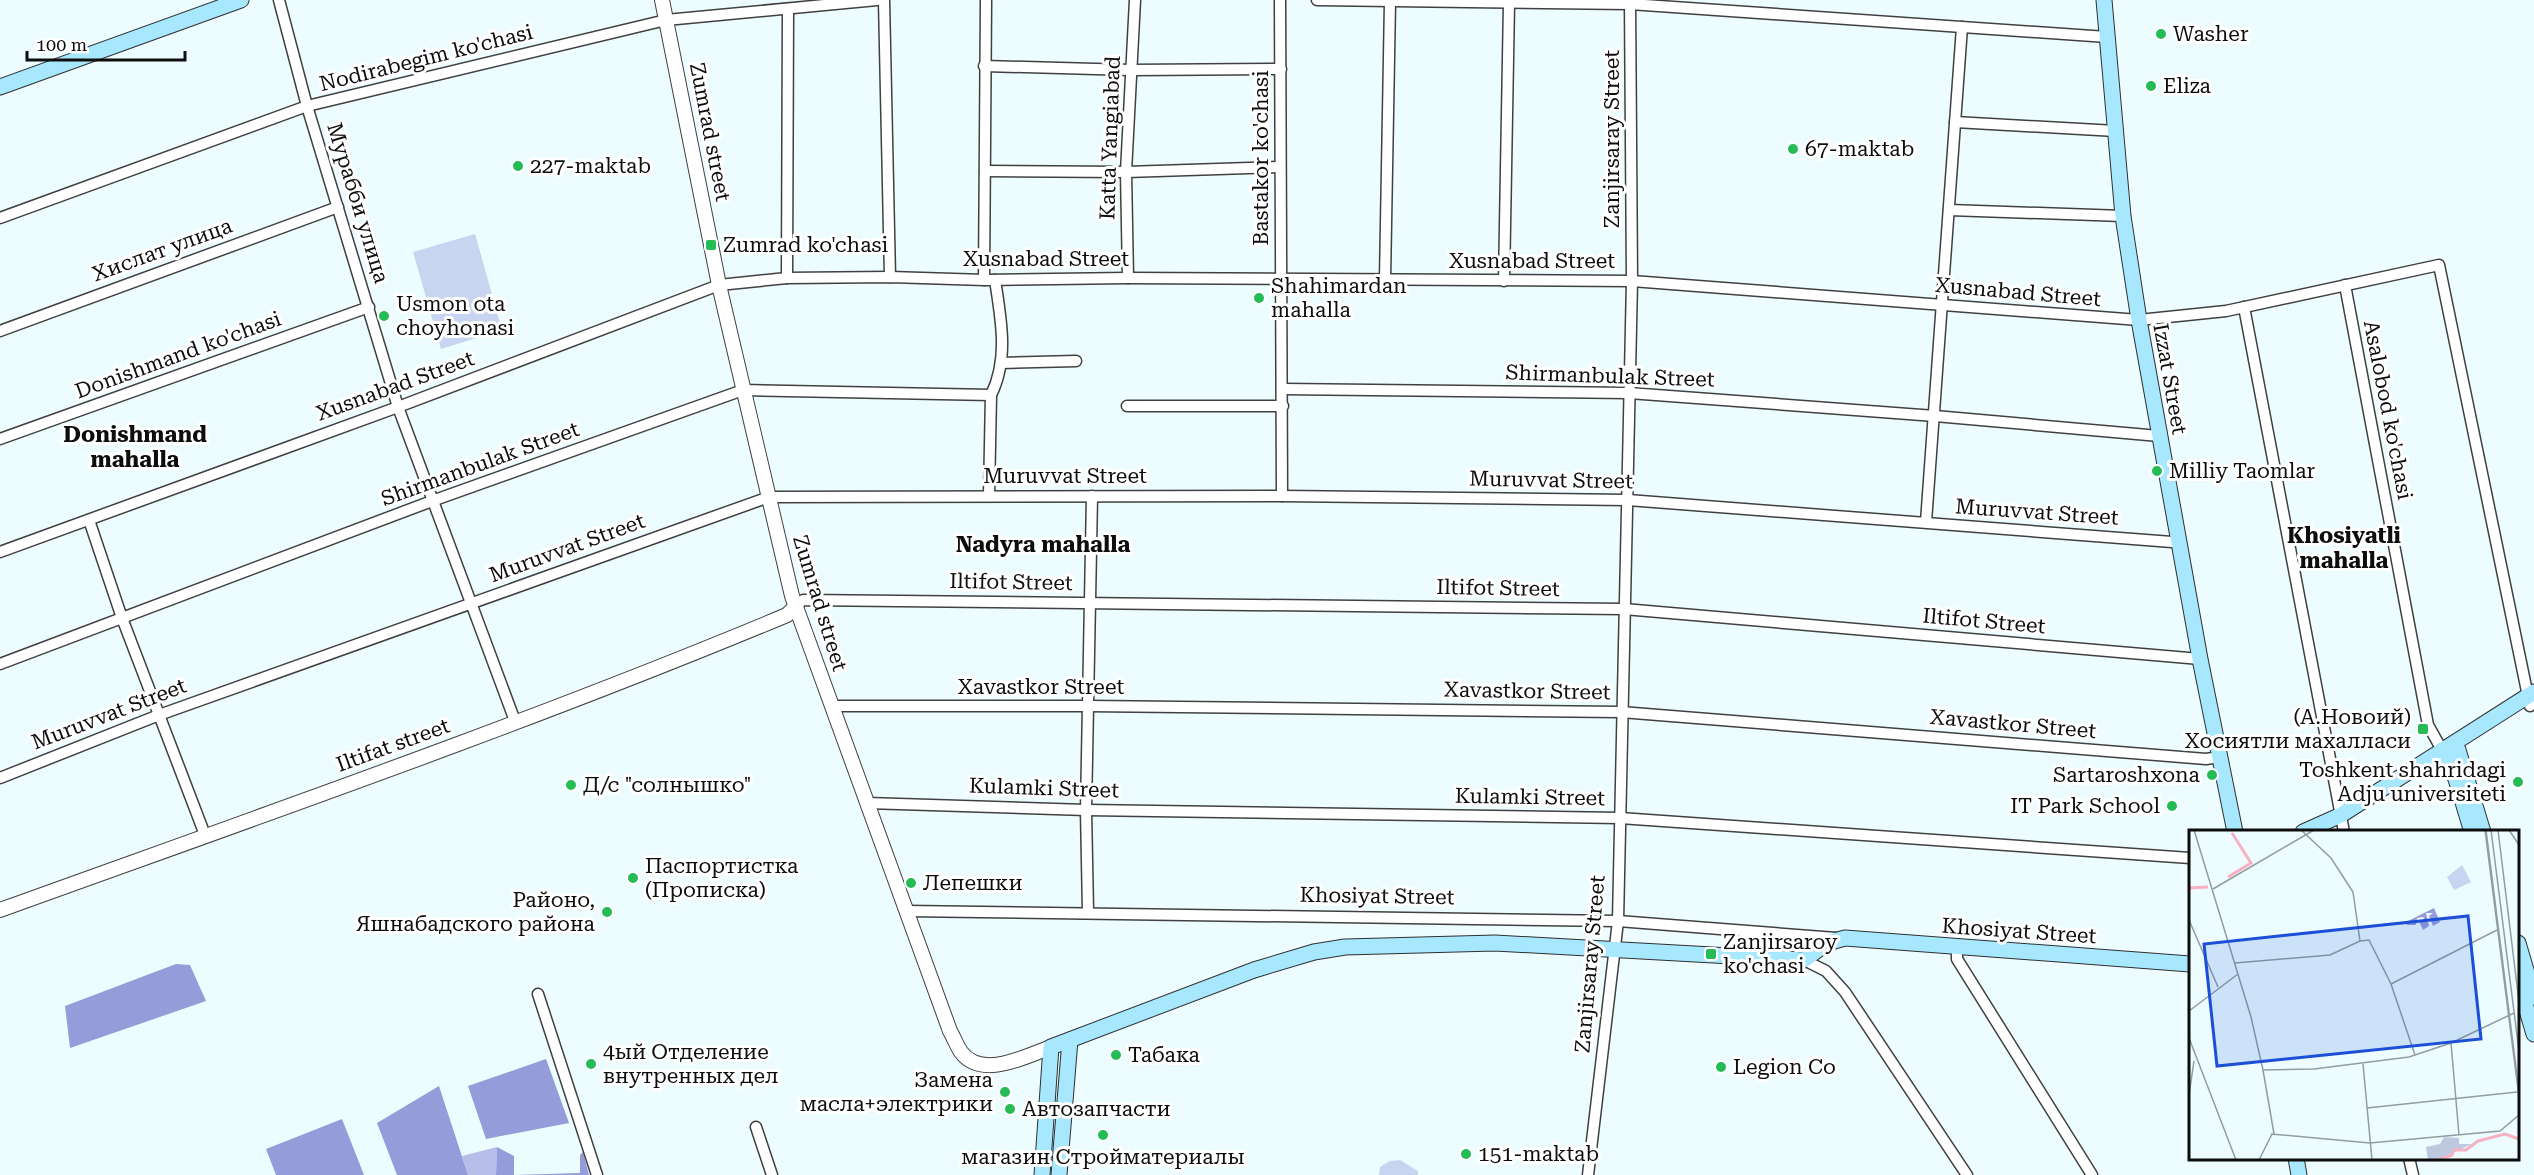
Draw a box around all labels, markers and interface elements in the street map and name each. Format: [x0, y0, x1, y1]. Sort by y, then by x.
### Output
street label: Nodirabegim ko'chasi [317, 20, 535, 96]
place label: Washer [2173, 22, 2249, 46]
scale bar [27, 24, 184, 62]
marker: Washer [2154, 27, 2168, 41]
text: 100 m [36, 34, 87, 55]
street label: Zanjirsaray Street [1600, 50, 1624, 228]
street label: Katta Yangiabad [1095, 55, 1125, 221]
street label: Zumrad street [685, 61, 735, 204]
street label: Bastakor ko'chasi [1249, 70, 1273, 246]
place label: Eliza [2163, 74, 2212, 98]
marker: Eliza [2144, 79, 2158, 93]
street label: Мурабби улица [322, 120, 394, 287]
place label: 67-maktab [1805, 137, 1914, 161]
marker: 67-maktab [1786, 142, 1800, 156]
place label: 227-maktab [530, 154, 651, 178]
marker: 227-maktab [511, 159, 525, 173]
street label: Хислат улица [89, 213, 236, 286]
place label: Zumrad ko'chasi [723, 233, 889, 257]
marker: Zumrad ko'chasi [704, 238, 718, 252]
street label: Xusnabad Street [963, 247, 1129, 271]
street label: Xusnabad Street [1449, 249, 1615, 273]
street label: Xusnabad Street [1934, 273, 2102, 311]
place label: Shahimardan mahalla [1271, 274, 1407, 322]
marker: Shahimardan mahalla [1252, 291, 1266, 305]
place label: Usmon ota choyhonasi [396, 292, 515, 340]
street label: Donishmand ko'chasi [72, 306, 285, 403]
marker: Usmon ota choyhonasi [377, 309, 391, 323]
street label: Asalobod ko'chasi [2359, 318, 2417, 502]
street label: Izzat Street [2148, 322, 2192, 437]
street label: Xusnabad Street [313, 346, 477, 426]
street label: Shirmanbulak Street [1505, 360, 1715, 392]
street label: Shirmаnbulak Street [378, 417, 583, 511]
district label: Donishmand mahalla [63, 422, 207, 472]
place label: Milliy Taomlar [2169, 459, 2316, 483]
street label: Muruvvat Street [983, 464, 1147, 488]
marker: Milliy Taomlar [2150, 464, 2164, 478]
street label: Muruvvat Street [1469, 467, 1633, 493]
street label: Muruvvat Street [1955, 494, 2120, 530]
street label: Muruvvat Street [486, 509, 648, 587]
district label: Khosiyatli mahalla [2287, 523, 2401, 573]
street label: Zumrad street [788, 532, 852, 674]
district label: Nadyra mahalla [956, 532, 1130, 557]
street label: Iltifot Street [949, 569, 1073, 595]
street label: Iltifot Street [1436, 575, 1560, 601]
street label: Iltifot Street [1922, 604, 2047, 638]
street label: Muruvvat Street [28, 673, 190, 755]
street label: Xavastkor Street [958, 675, 1125, 699]
street label: Xavastkor Street [1443, 678, 1611, 704]
street label: Xavastkor Street [1929, 705, 2097, 743]
place label: (А.Новоий) Хосиятли махалласи [2184, 705, 2411, 753]
street label: Iltifаt street [333, 713, 453, 777]
marker: (А.Новоий) Хосиятли махалласи [2416, 722, 2430, 736]
place label: Toshkent shahridagi Adju universiteti [2299, 758, 2506, 806]
place label: Sartaroshxona [2053, 763, 2201, 787]
marker: Sartaroshxona [2205, 768, 2219, 782]
place label: Д/с "солнышко" [583, 773, 751, 797]
street label: Kulamki Street [969, 773, 1120, 803]
marker: Toshkent shahridagi Adju universiteti [2511, 775, 2525, 789]
marker: Д/с "солнышко" [564, 778, 578, 792]
street label: Kulamki Street [1455, 784, 1605, 810]
place label: IT Park School [2010, 794, 2161, 818]
marker: IT Park School [2165, 799, 2179, 813]
inset map [2189, 830, 2519, 1160]
place label: Паспортистка (Прописка) [645, 854, 799, 902]
marker: Паспортистка (Прописка) [626, 871, 640, 885]
place label: Лепешки [923, 871, 1022, 895]
street label: Zanjirsaray Street [1570, 874, 1610, 1054]
marker: Лепешки [904, 876, 918, 890]
street label: Khosiyat Street [1299, 883, 1455, 909]
place label: Районо, Яшнабадского района [356, 888, 596, 936]
marker: Районо, Яшнабадского района [600, 905, 614, 919]
street label: Khosiyat Street [1941, 914, 2097, 948]
place label: Zanjirsaroy ko'chasi [1723, 930, 1838, 978]
marker: Zanjirsaroy ko'chasi [1704, 947, 1718, 961]
place label: 4ый Отделение внутренных дел [603, 1040, 778, 1088]
place label: Табака [1128, 1043, 1201, 1067]
marker: Табака [1109, 1048, 1123, 1062]
place label: Legion Co [1733, 1055, 1836, 1079]
marker: 4ый Отделение внутренных дел [584, 1057, 598, 1071]
marker: Legion Co [1714, 1060, 1728, 1074]
place label: Замена масла+электрики [800, 1068, 994, 1116]
marker: Замена масла+электрики [998, 1085, 1012, 1099]
place label: Автозапчасти [1022, 1097, 1171, 1121]
marker: Автозапчасти [1003, 1102, 1017, 1116]
marker: магазин Стройматериалы [1096, 1128, 1110, 1142]
place label: 151-maktab [1478, 1142, 1599, 1166]
place label: магазин Стройматериалы [961, 1145, 1245, 1169]
marker: 151-maktab [1459, 1147, 1473, 1161]

